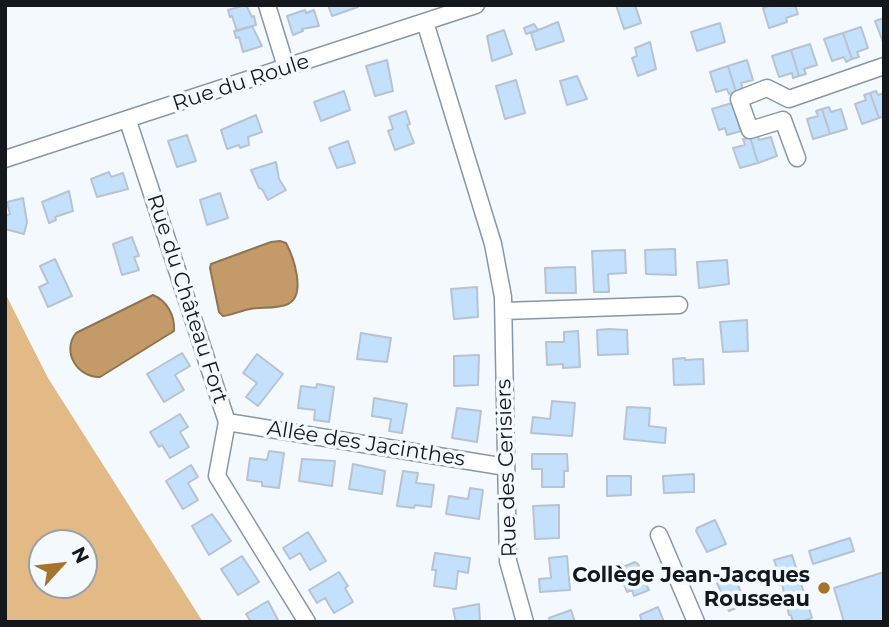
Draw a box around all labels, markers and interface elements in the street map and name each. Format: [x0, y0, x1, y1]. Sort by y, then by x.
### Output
street label: Rue du Roule [170, 49, 312, 117]
street label: Rue du Château Fort [141, 191, 233, 407]
street label: Rue des Cerisiers [491, 378, 523, 558]
street label: Allée des Jacinthes [265, 416, 467, 472]
north arrow [28, 529, 98, 599]
text: N [67, 543, 94, 567]
place label: Collège Jean-Jacques Rousseau [572, 563, 810, 613]
marker: Collège Jean-Jacques Rousseau [816, 580, 832, 596]

